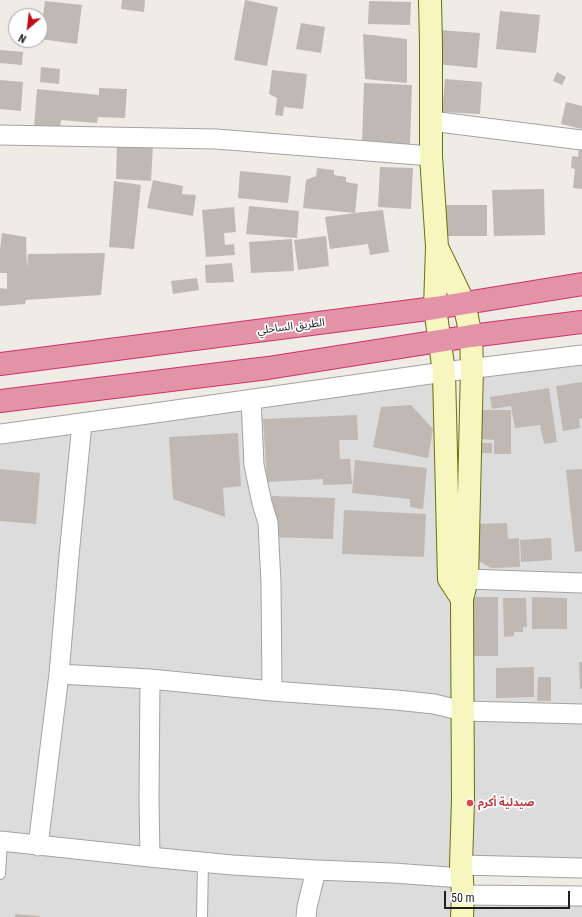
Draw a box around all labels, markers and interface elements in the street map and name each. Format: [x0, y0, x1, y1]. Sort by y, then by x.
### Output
north arrow [8, 8, 48, 48]
text: N [17, 31, 29, 45]
street label: الطريق الساحلي [256, 316, 326, 338]
place label: صيدلية أكرم [478, 796, 534, 810]
marker: صيدلية أكرم [465, 798, 475, 808]
scale bar [446, 883, 572, 909]
text: 50 m [451, 891, 475, 905]

